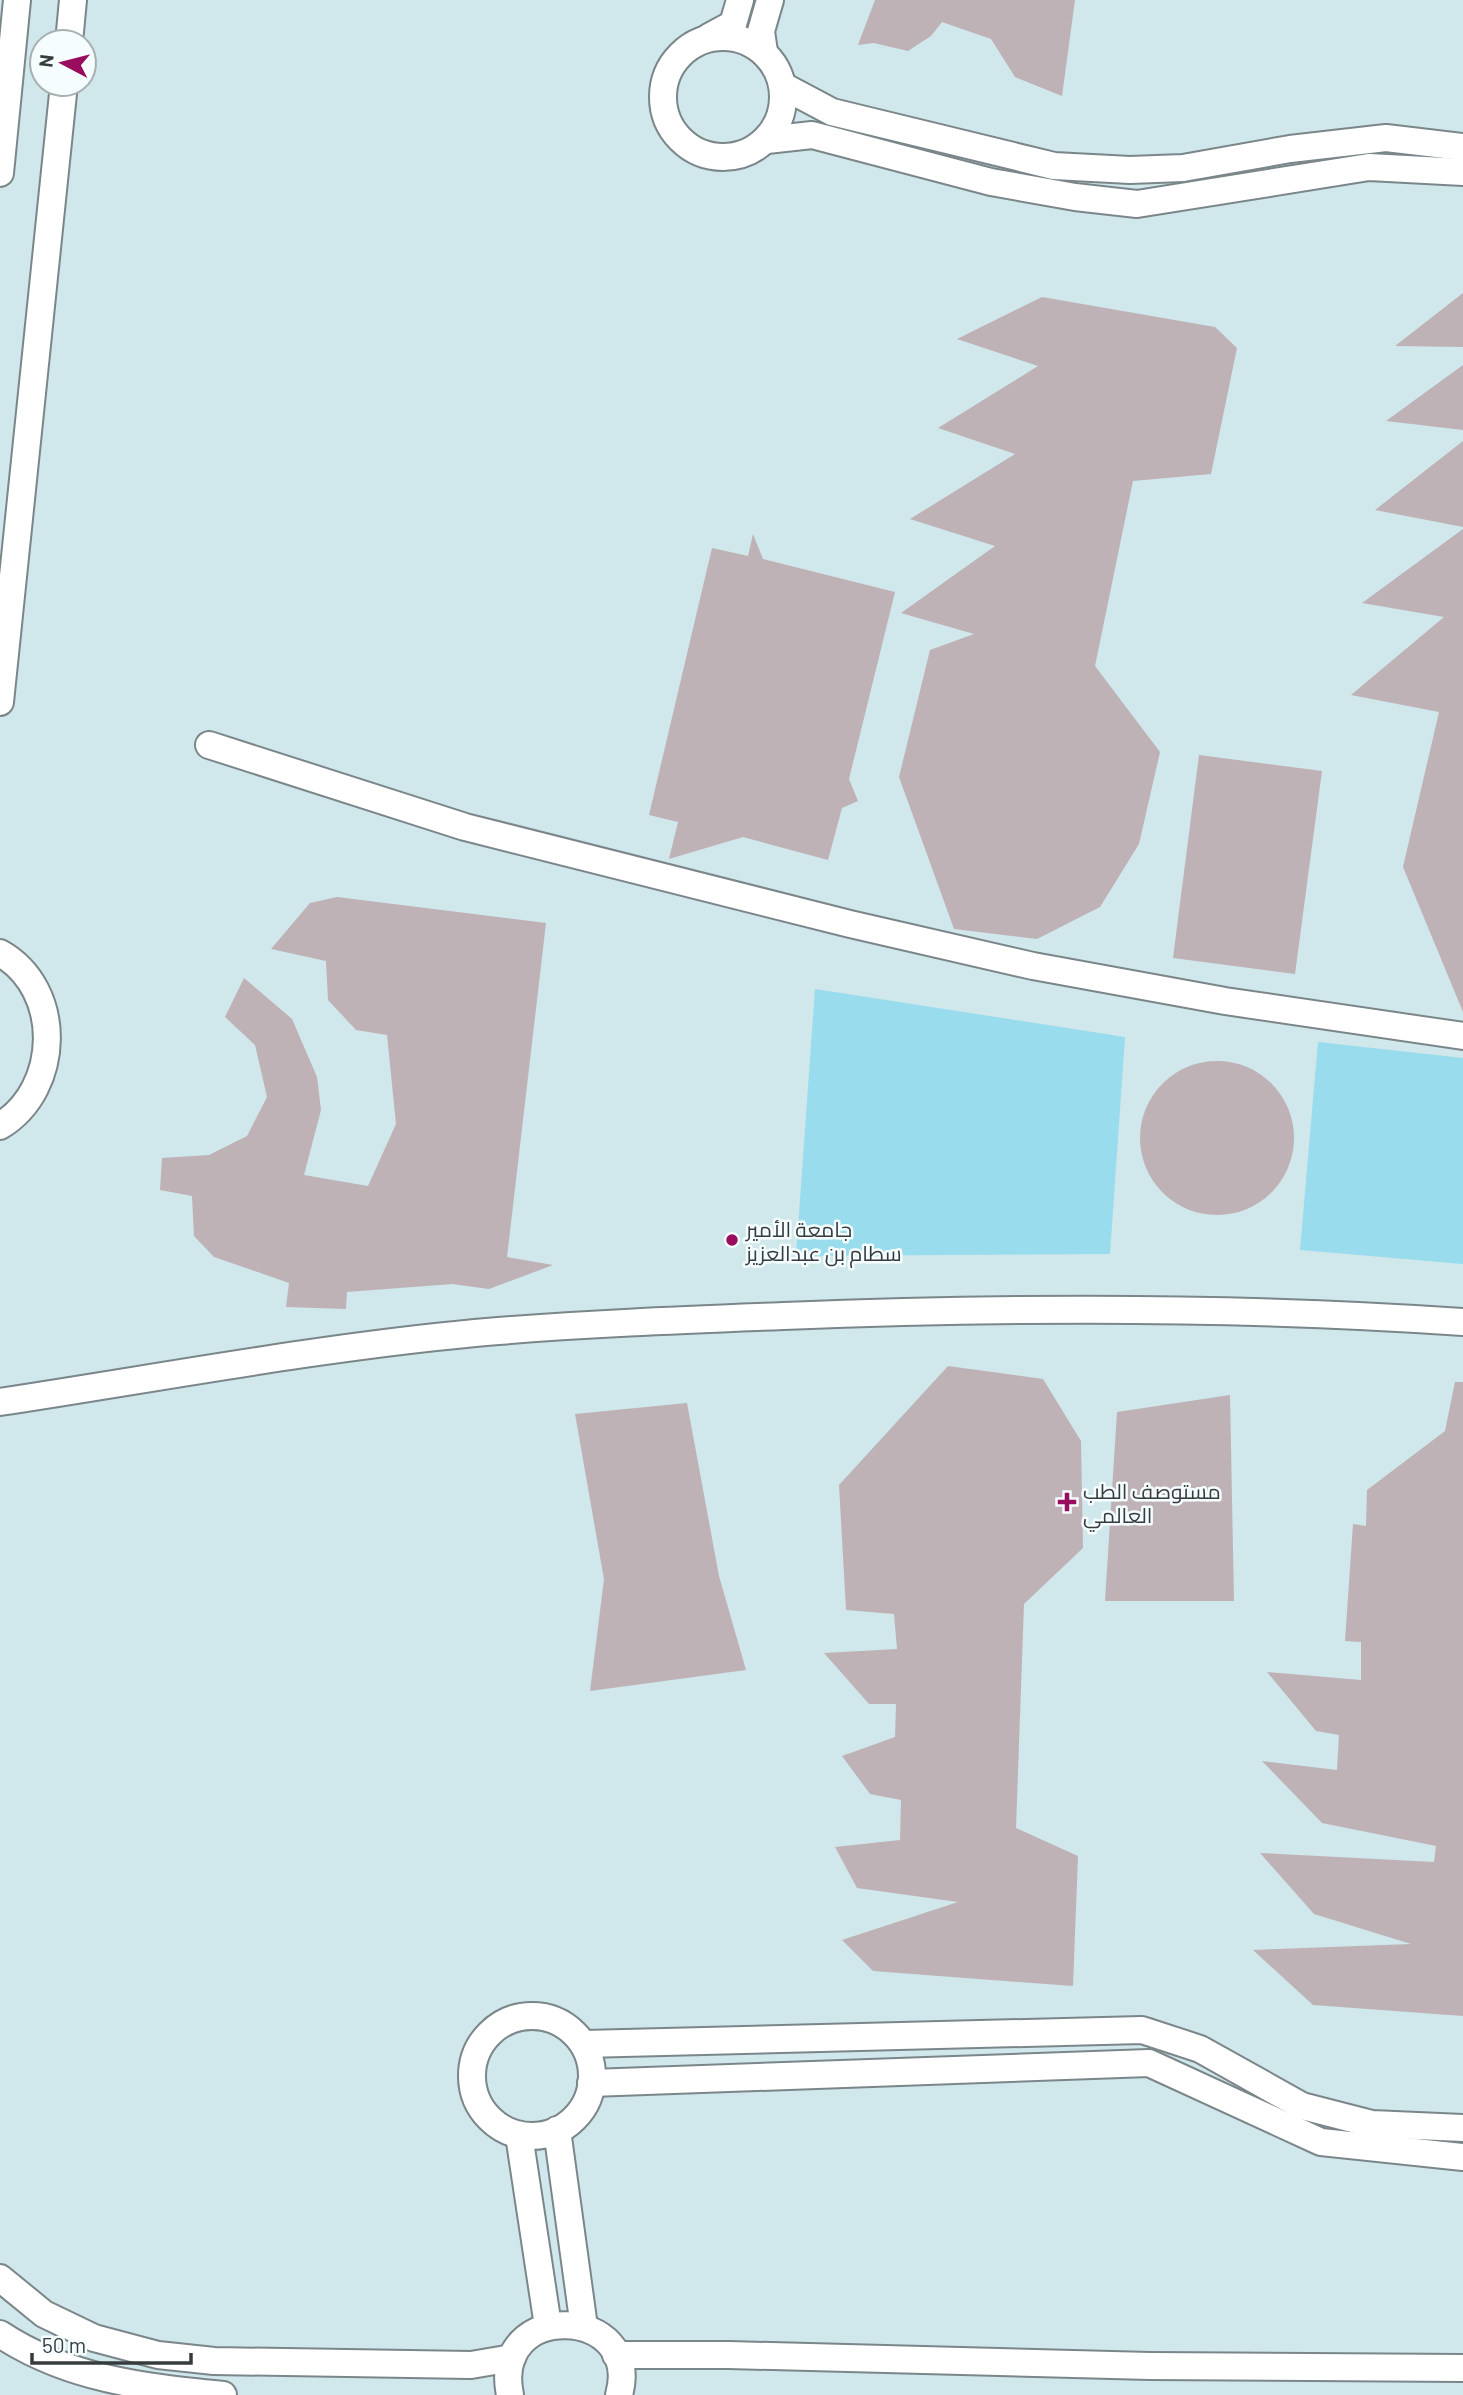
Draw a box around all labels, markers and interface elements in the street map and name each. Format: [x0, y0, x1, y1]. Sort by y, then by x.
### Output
north arrow [28, 28, 98, 98]
text: N [33, 53, 58, 69]
place label: جامعة الأمير سطام بن عبدالعزيز [745, 1216, 902, 1268]
marker: جامعة الأمير سطام بن عبدالعزيز [724, 1232, 740, 1248]
place label: مستوصف الطب العالمي [1083, 1478, 1221, 1532]
marker: مستوصف الطب العالمي [1057, 1492, 1077, 1512]
scale bar [32, 2322, 191, 2366]
text: 50 m [42, 2332, 86, 2357]

